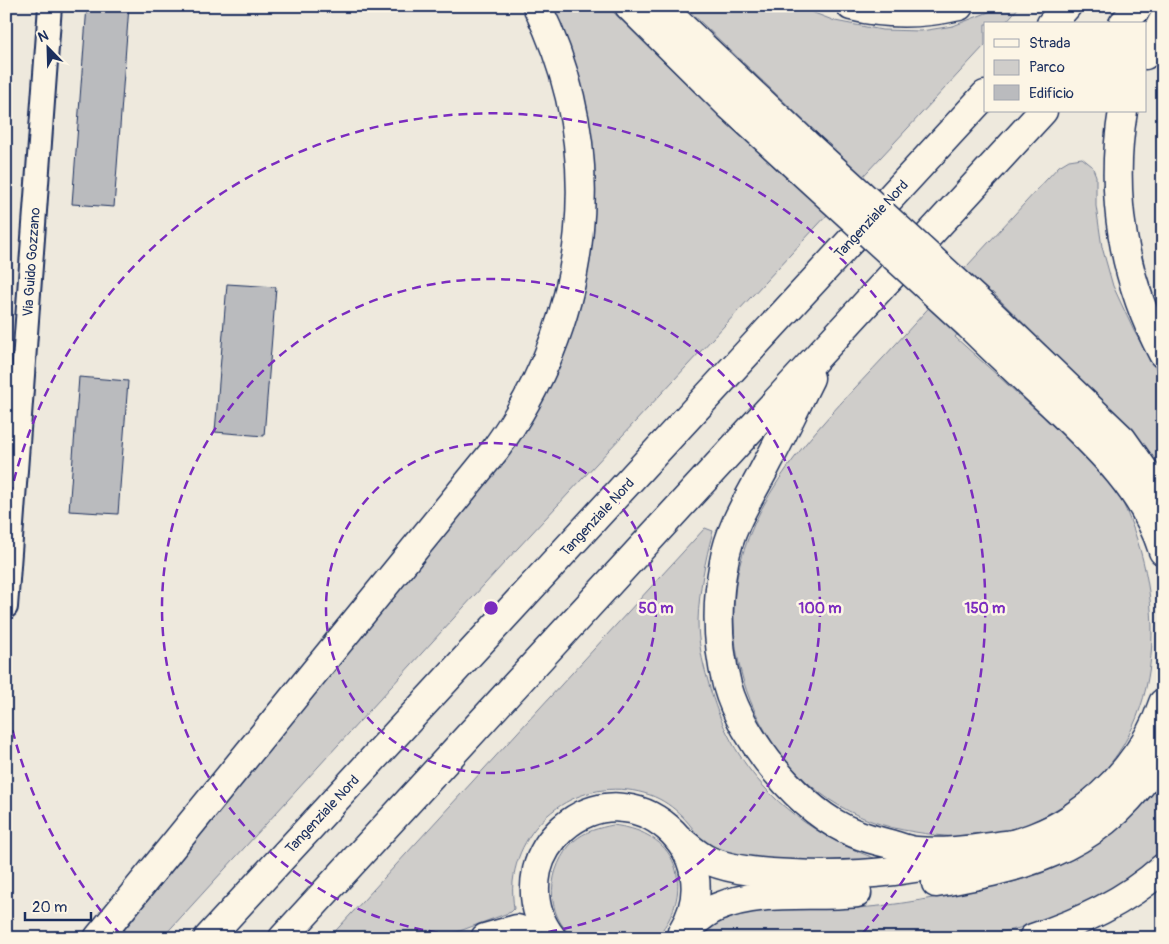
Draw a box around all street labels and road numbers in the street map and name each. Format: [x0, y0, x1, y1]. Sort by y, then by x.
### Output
street label: Tangenziale Nord [831, 177, 912, 262]
street label: Via Guido Gozzano [19, 206, 44, 317]
street label: Tangenziale Nord [557, 475, 638, 560]
street label: Tangenziale Nord [282, 772, 363, 857]

